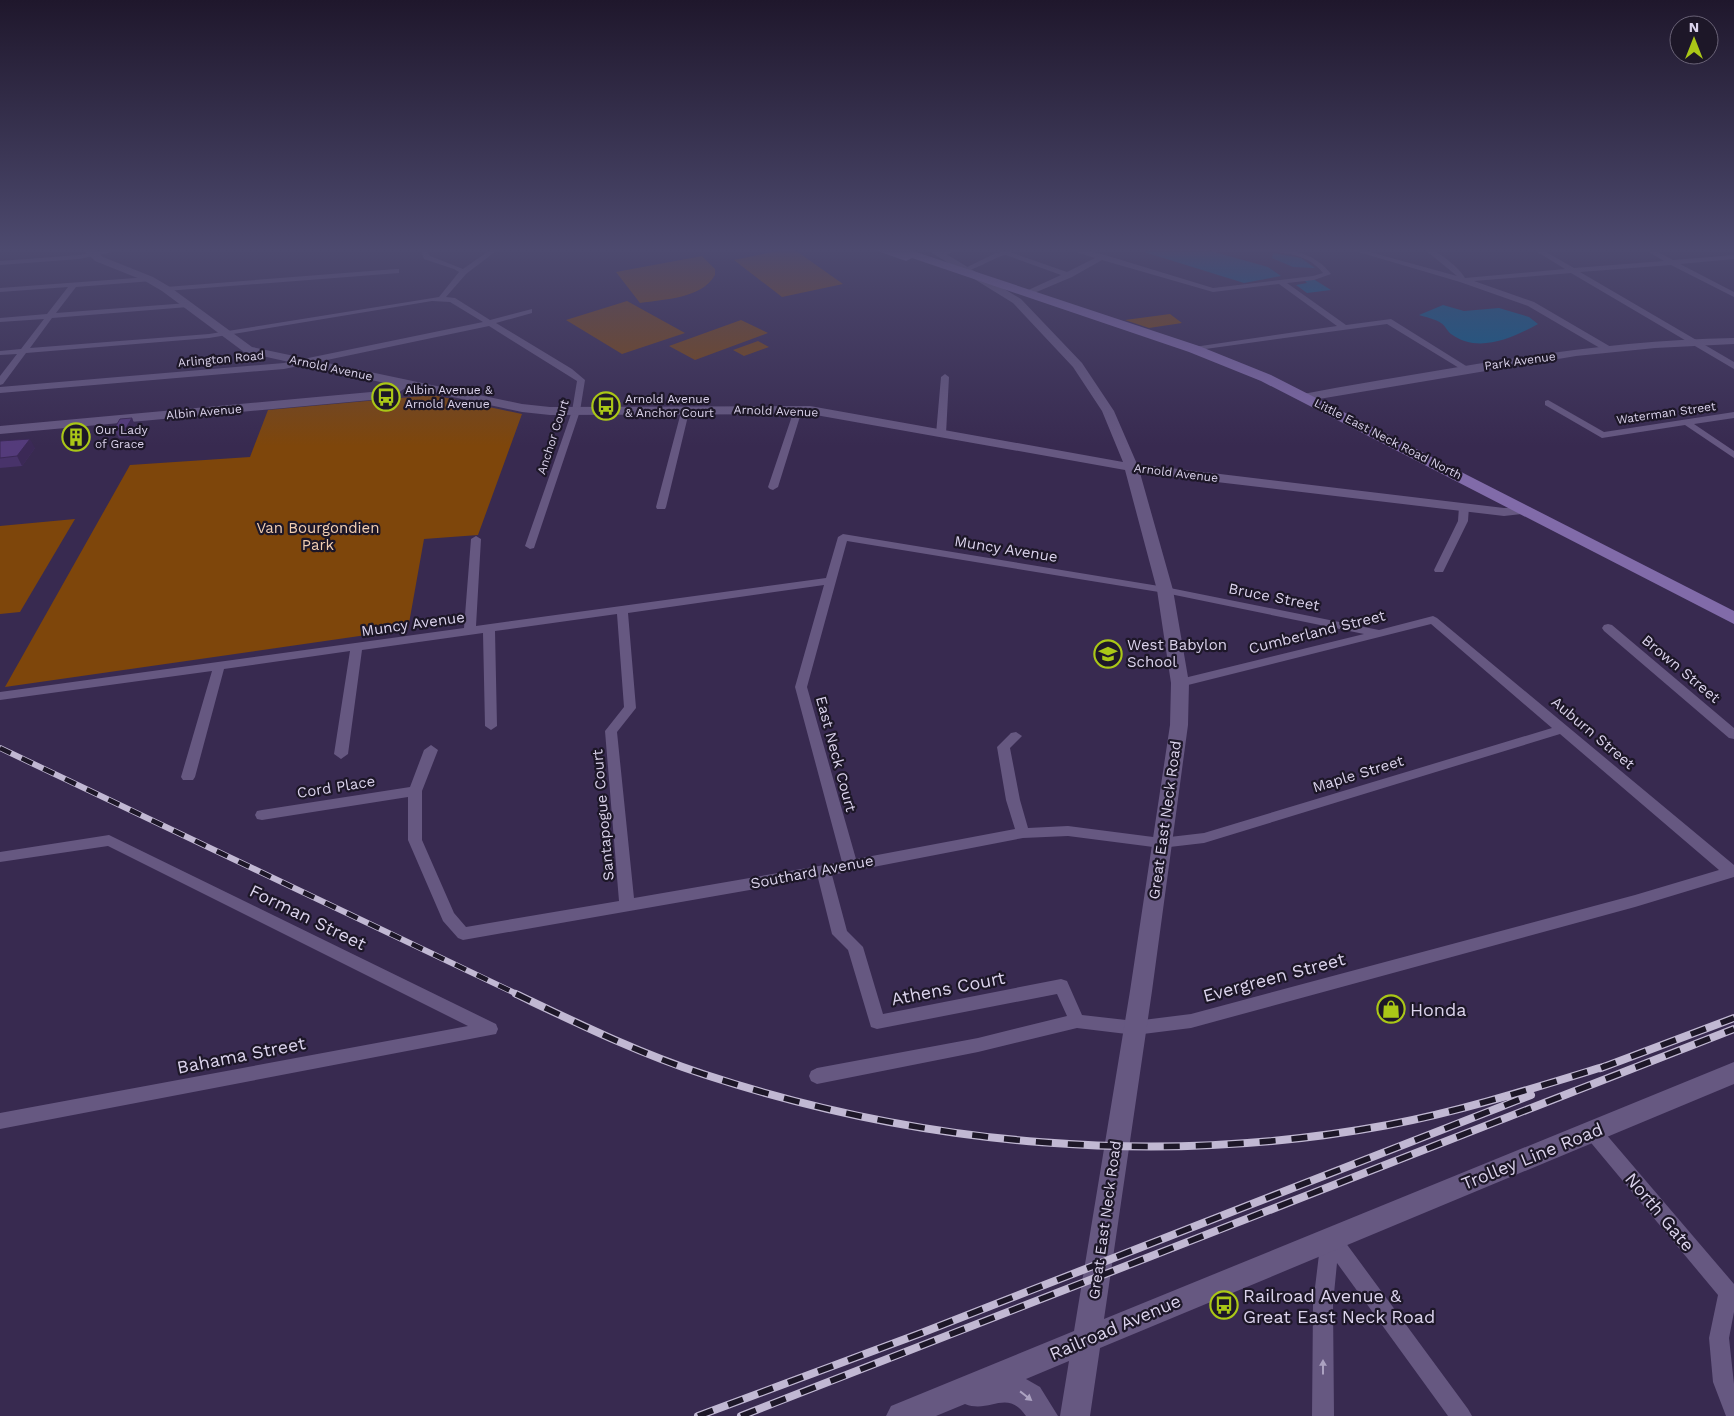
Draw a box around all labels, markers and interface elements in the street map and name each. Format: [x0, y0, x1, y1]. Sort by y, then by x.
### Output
north arrow [1669, 15, 1719, 65]
text: N [1689, 19, 1699, 35]
street label: Arlington Road [177, 348, 265, 370]
street label: Park Avenue [1484, 349, 1557, 373]
street label: Arnold Avenue [288, 352, 374, 384]
bus stop icon: Albin Avenue & Arnold Avenue [371, 382, 401, 412]
place label: Albin Avenue & Arnold Avenue [405, 383, 493, 411]
bus stop icon: Arnold Avenue & Anchor Court [591, 391, 621, 421]
place label: Arnold Avenue & Anchor Court [625, 392, 714, 420]
street label: Little East Neck Road North [1312, 396, 1464, 482]
street label: Anchor Court [534, 398, 572, 476]
street label: Waterman Street [1615, 399, 1717, 427]
street label: Albin Avenue [166, 402, 242, 422]
street label: Arnold Avenue [733, 403, 819, 419]
building icon: Our Lady of Grace [61, 422, 91, 452]
place label: Our Lady of Grace [95, 423, 149, 451]
street label: Arnold Avenue [1133, 461, 1219, 485]
park label: Van Bourgondien Park [256, 519, 380, 554]
street label: Muncy Avenue [953, 532, 1059, 566]
street label: Bruce Street [1227, 579, 1322, 615]
street label: Cumberland Street [1247, 606, 1388, 658]
street label: Muncy Avenue [360, 608, 466, 640]
street label: Brown Street [1638, 631, 1724, 707]
place label: West Babylon School [1127, 636, 1227, 671]
school or university icon: West Babylon School [1093, 639, 1123, 669]
street label: Auburn Street [1548, 693, 1639, 774]
street label: East Neck Court [812, 694, 860, 815]
street label: Great East Neck Road [1145, 739, 1185, 901]
street label: Santapogue Court [588, 748, 618, 881]
street label: Maple Street [1310, 751, 1406, 796]
street label: Cord Place [296, 772, 376, 802]
street label: Southard Avenue [749, 851, 875, 893]
street label: Forman Street [246, 880, 370, 954]
street label: Evergreen Street [1201, 948, 1348, 1006]
street label: Athens Court [889, 967, 1007, 1009]
shop icon: Honda [1376, 994, 1406, 1024]
place label: Honda [1410, 999, 1466, 1020]
street label: Bahama Street [175, 1032, 308, 1078]
street label: Trolley Line Road [1458, 1118, 1606, 1194]
street label: Great East Neck Road [1085, 1139, 1125, 1301]
street label: North Gate [1621, 1168, 1699, 1256]
place label: Railroad Avenue & Great East Neck Road [1243, 1285, 1435, 1327]
street label: Railroad Avenue [1046, 1290, 1184, 1364]
bus stop icon: Railroad Avenue & Great East Neck Road [1209, 1290, 1239, 1320]
one-way arrow [1319, 1359, 1327, 1375]
one-way arrow [1020, 1391, 1033, 1401]

